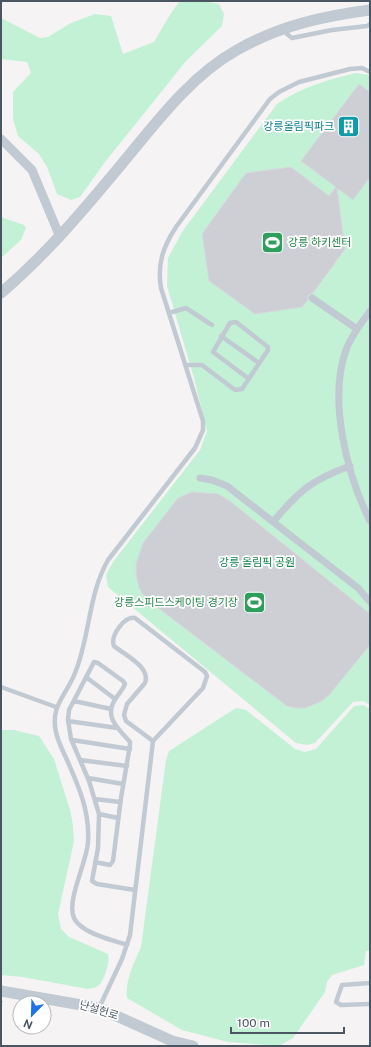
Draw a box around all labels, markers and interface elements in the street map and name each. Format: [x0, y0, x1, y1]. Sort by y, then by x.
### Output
building icon: 강릉올림픽파크 [336, 113, 362, 139]
place label: 강릉올림픽파크 [263, 120, 334, 132]
sports icon: 강릉 하키센터 [260, 229, 286, 255]
place label: 강릉 하키센터 [288, 236, 351, 248]
park label: 강릉 올림픽 공원 [219, 556, 295, 568]
sports icon: 강릉스피드스케이팅 경기장 [241, 589, 267, 615]
place label: 강릉스피드스케이팅 경기장 [114, 596, 238, 608]
north arrow [12, 995, 52, 1035]
street label: 난설헌로 [78, 998, 120, 1022]
scale bar [231, 1009, 344, 1035]
text: 100 m [237, 1016, 270, 1030]
text: N [22, 1017, 34, 1031]

